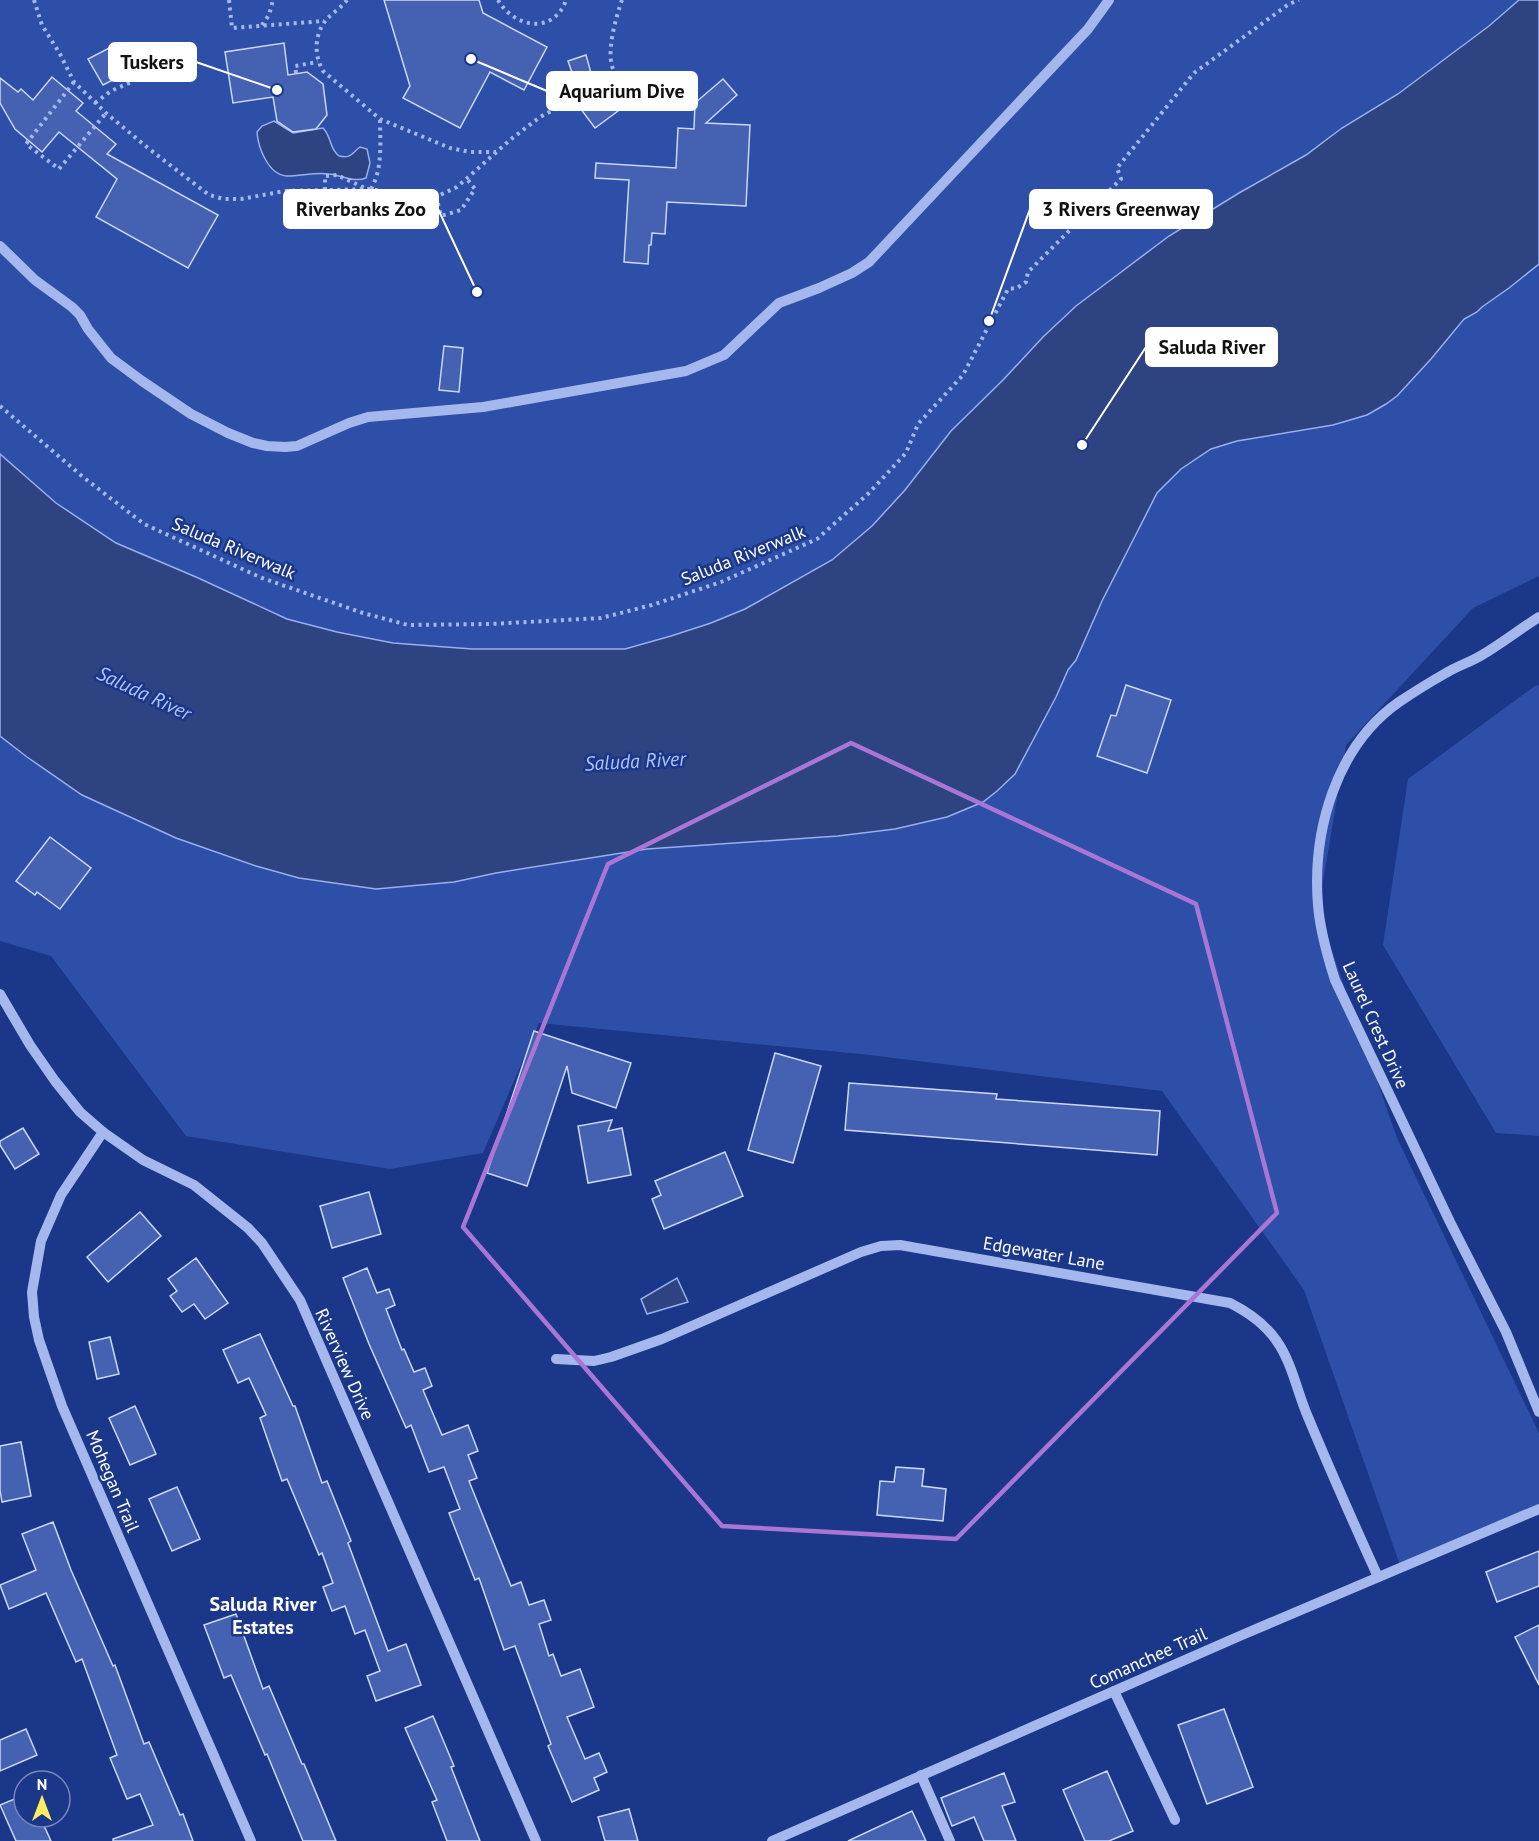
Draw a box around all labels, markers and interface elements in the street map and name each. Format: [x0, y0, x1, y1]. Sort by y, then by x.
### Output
callout: Tuskers [109, 43, 196, 81]
text: Tuskers [120, 49, 184, 75]
callout: Aquarium Dive [547, 72, 697, 110]
text: Aquarium Dive [559, 78, 685, 104]
callout: Riverbanks Zoo [284, 190, 438, 228]
callout: 3 Rivers Greenway [1030, 190, 1212, 228]
text: Riverbanks Zoo [296, 196, 426, 222]
text: 3 Rivers Greenway [1042, 196, 1200, 222]
callout: Saluda River [1146, 328, 1277, 366]
text: Saluda River [1159, 334, 1265, 360]
street label: Saluda Riverwalk [169, 512, 300, 585]
street label: Saluda Riverwalk [677, 519, 809, 590]
water label: Saluda River [93, 660, 197, 727]
water label: Saluda River [584, 745, 688, 777]
street label: Laurel Crest Drive [1338, 958, 1414, 1092]
street label: Edgewater Lane [981, 1231, 1107, 1275]
street label: Riverview Drive [310, 1305, 380, 1423]
street label: Mohegan Trail [81, 1427, 145, 1536]
district label: Saluda River Estates [210, 1591, 316, 1640]
street label: Comanchee Trail [1086, 1622, 1211, 1694]
north arrow [12, 1769, 72, 1829]
text: N [37, 1774, 47, 1794]

